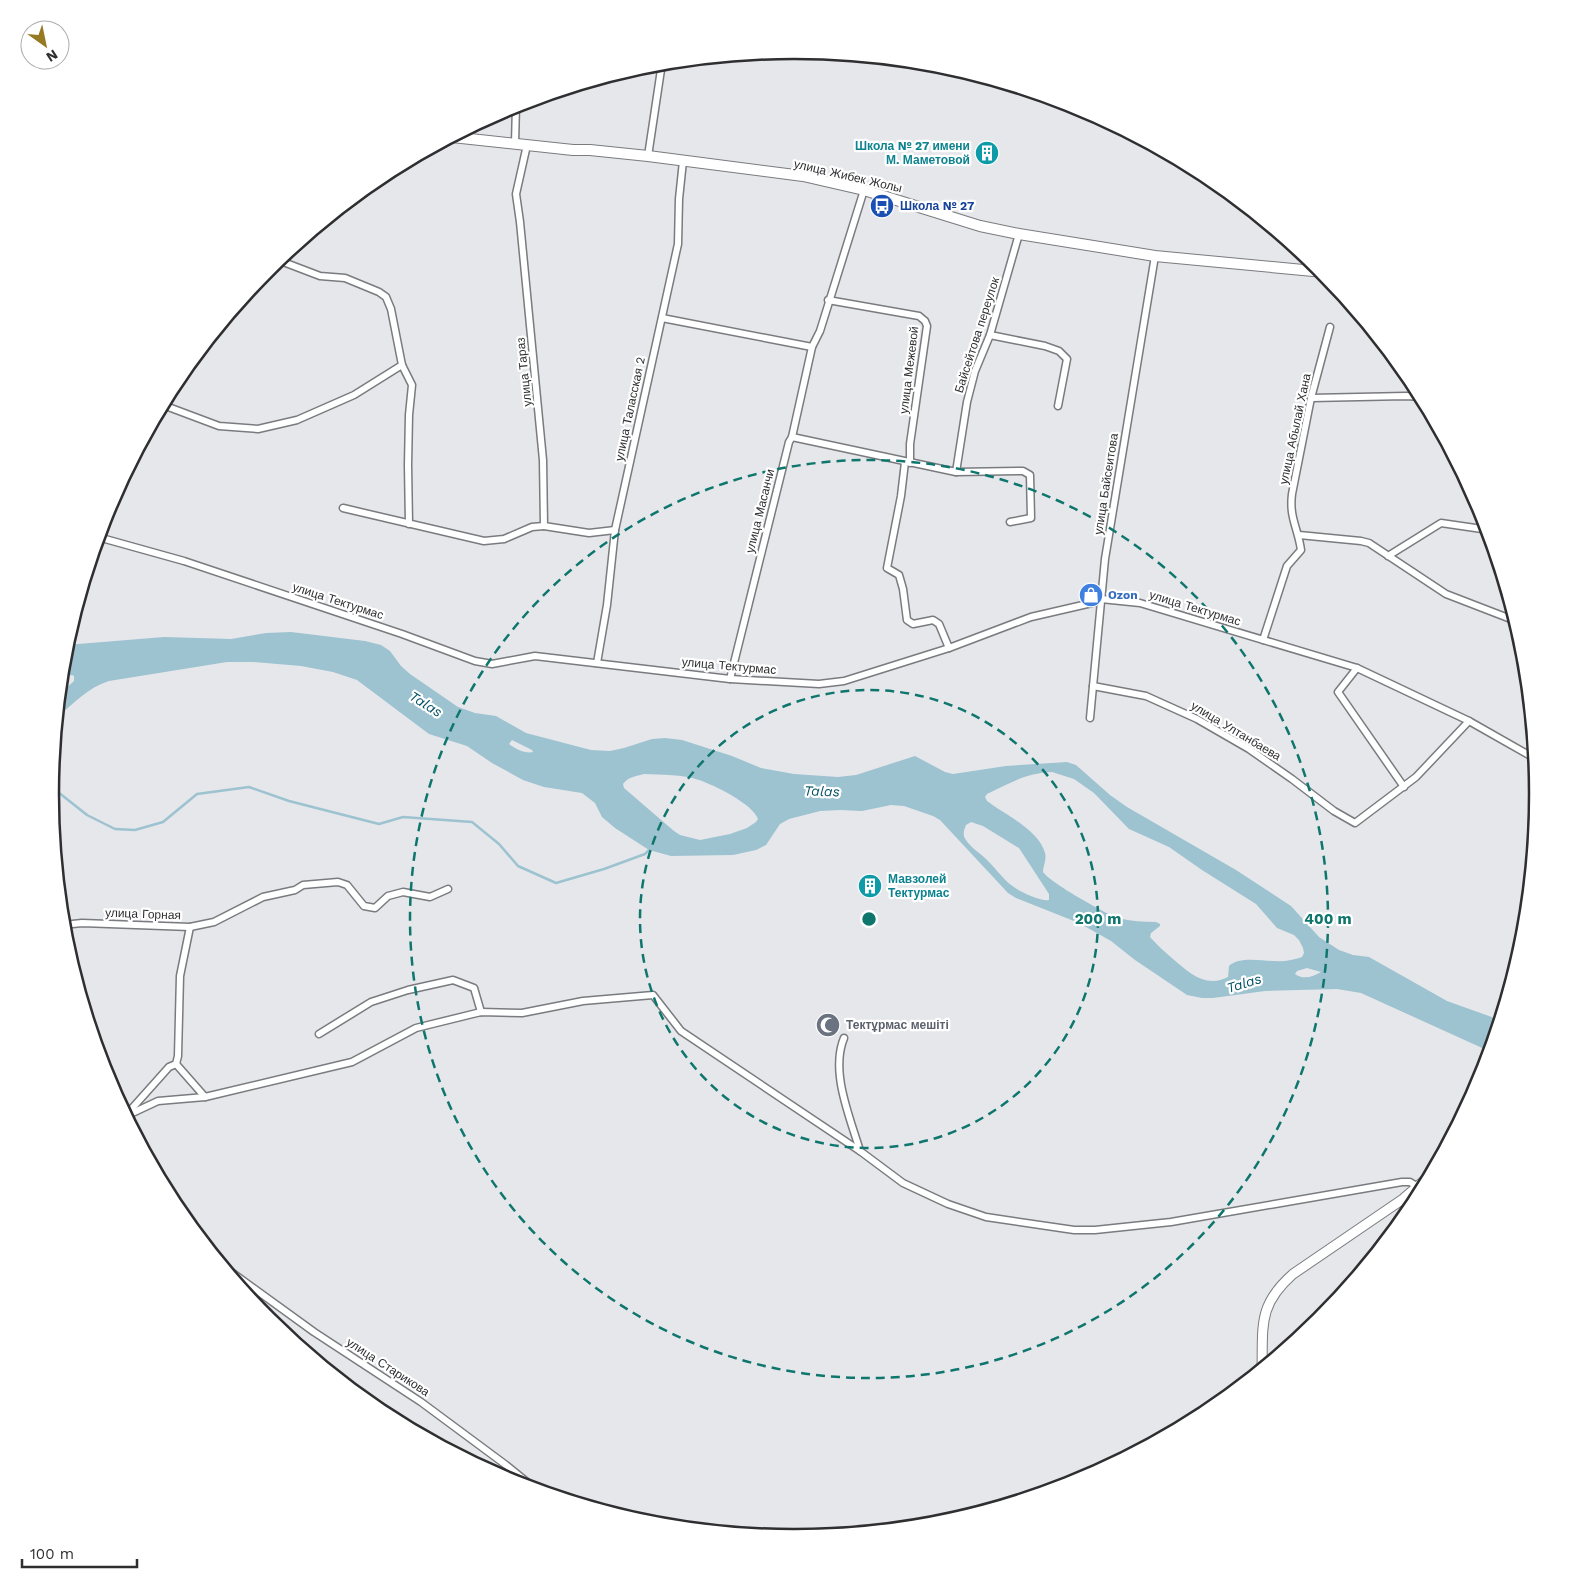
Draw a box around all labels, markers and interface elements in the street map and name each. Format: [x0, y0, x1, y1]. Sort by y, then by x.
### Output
north arrow [20, 20, 70, 70]
text: N [43, 46, 61, 65]
place label: Школа № 27 имени М. Маметовой [855, 139, 970, 167]
building icon: Школа № 27 имени М. Маметовой [974, 140, 1000, 166]
street label: улица Жибек Жолы [793, 157, 903, 195]
bus stop icon: Школа № 27 [869, 193, 895, 219]
place label: Школа № 27 [900, 199, 974, 213]
street label: Байсейтова переулок [952, 275, 1003, 395]
street label: улица Межевой [897, 325, 921, 415]
street label: улица Тараз [513, 336, 535, 407]
street label: улица Таласская 2 [612, 356, 648, 462]
street label: улица Абылай Хана [1276, 372, 1314, 486]
street label: улица Байсеитова [1091, 432, 1121, 536]
street label: улица Масанчи [743, 468, 777, 554]
street label: улица Тектурмас [291, 580, 385, 622]
shop icon: Ozon [1078, 582, 1104, 608]
street label: улица Тектурмас [1148, 587, 1242, 629]
place label: Ozon [1108, 588, 1138, 602]
street label: улица Тектурмас [681, 655, 777, 677]
water label: Talas [407, 688, 445, 720]
street label: улица Ултанбаева [1188, 699, 1284, 764]
water label: Talas [804, 782, 840, 800]
place label: Мавзолей Тектурмас [888, 872, 950, 900]
building icon: Мавзолей Тектурмас [857, 873, 883, 899]
street label: улица Горная [105, 906, 181, 922]
centre of rings [860, 910, 878, 928]
text: 200 m [1075, 910, 1121, 928]
text: 400 m [1304, 910, 1352, 928]
water label: Talas [1225, 970, 1263, 996]
mosque icon: Тектұрмас мешіті [815, 1012, 841, 1038]
place label: Тектұрмас мешіті [846, 1018, 949, 1032]
street label: улица Старикова [344, 1335, 432, 1399]
scale bar [22, 1536, 138, 1568]
text: 100 m [30, 1545, 74, 1563]

